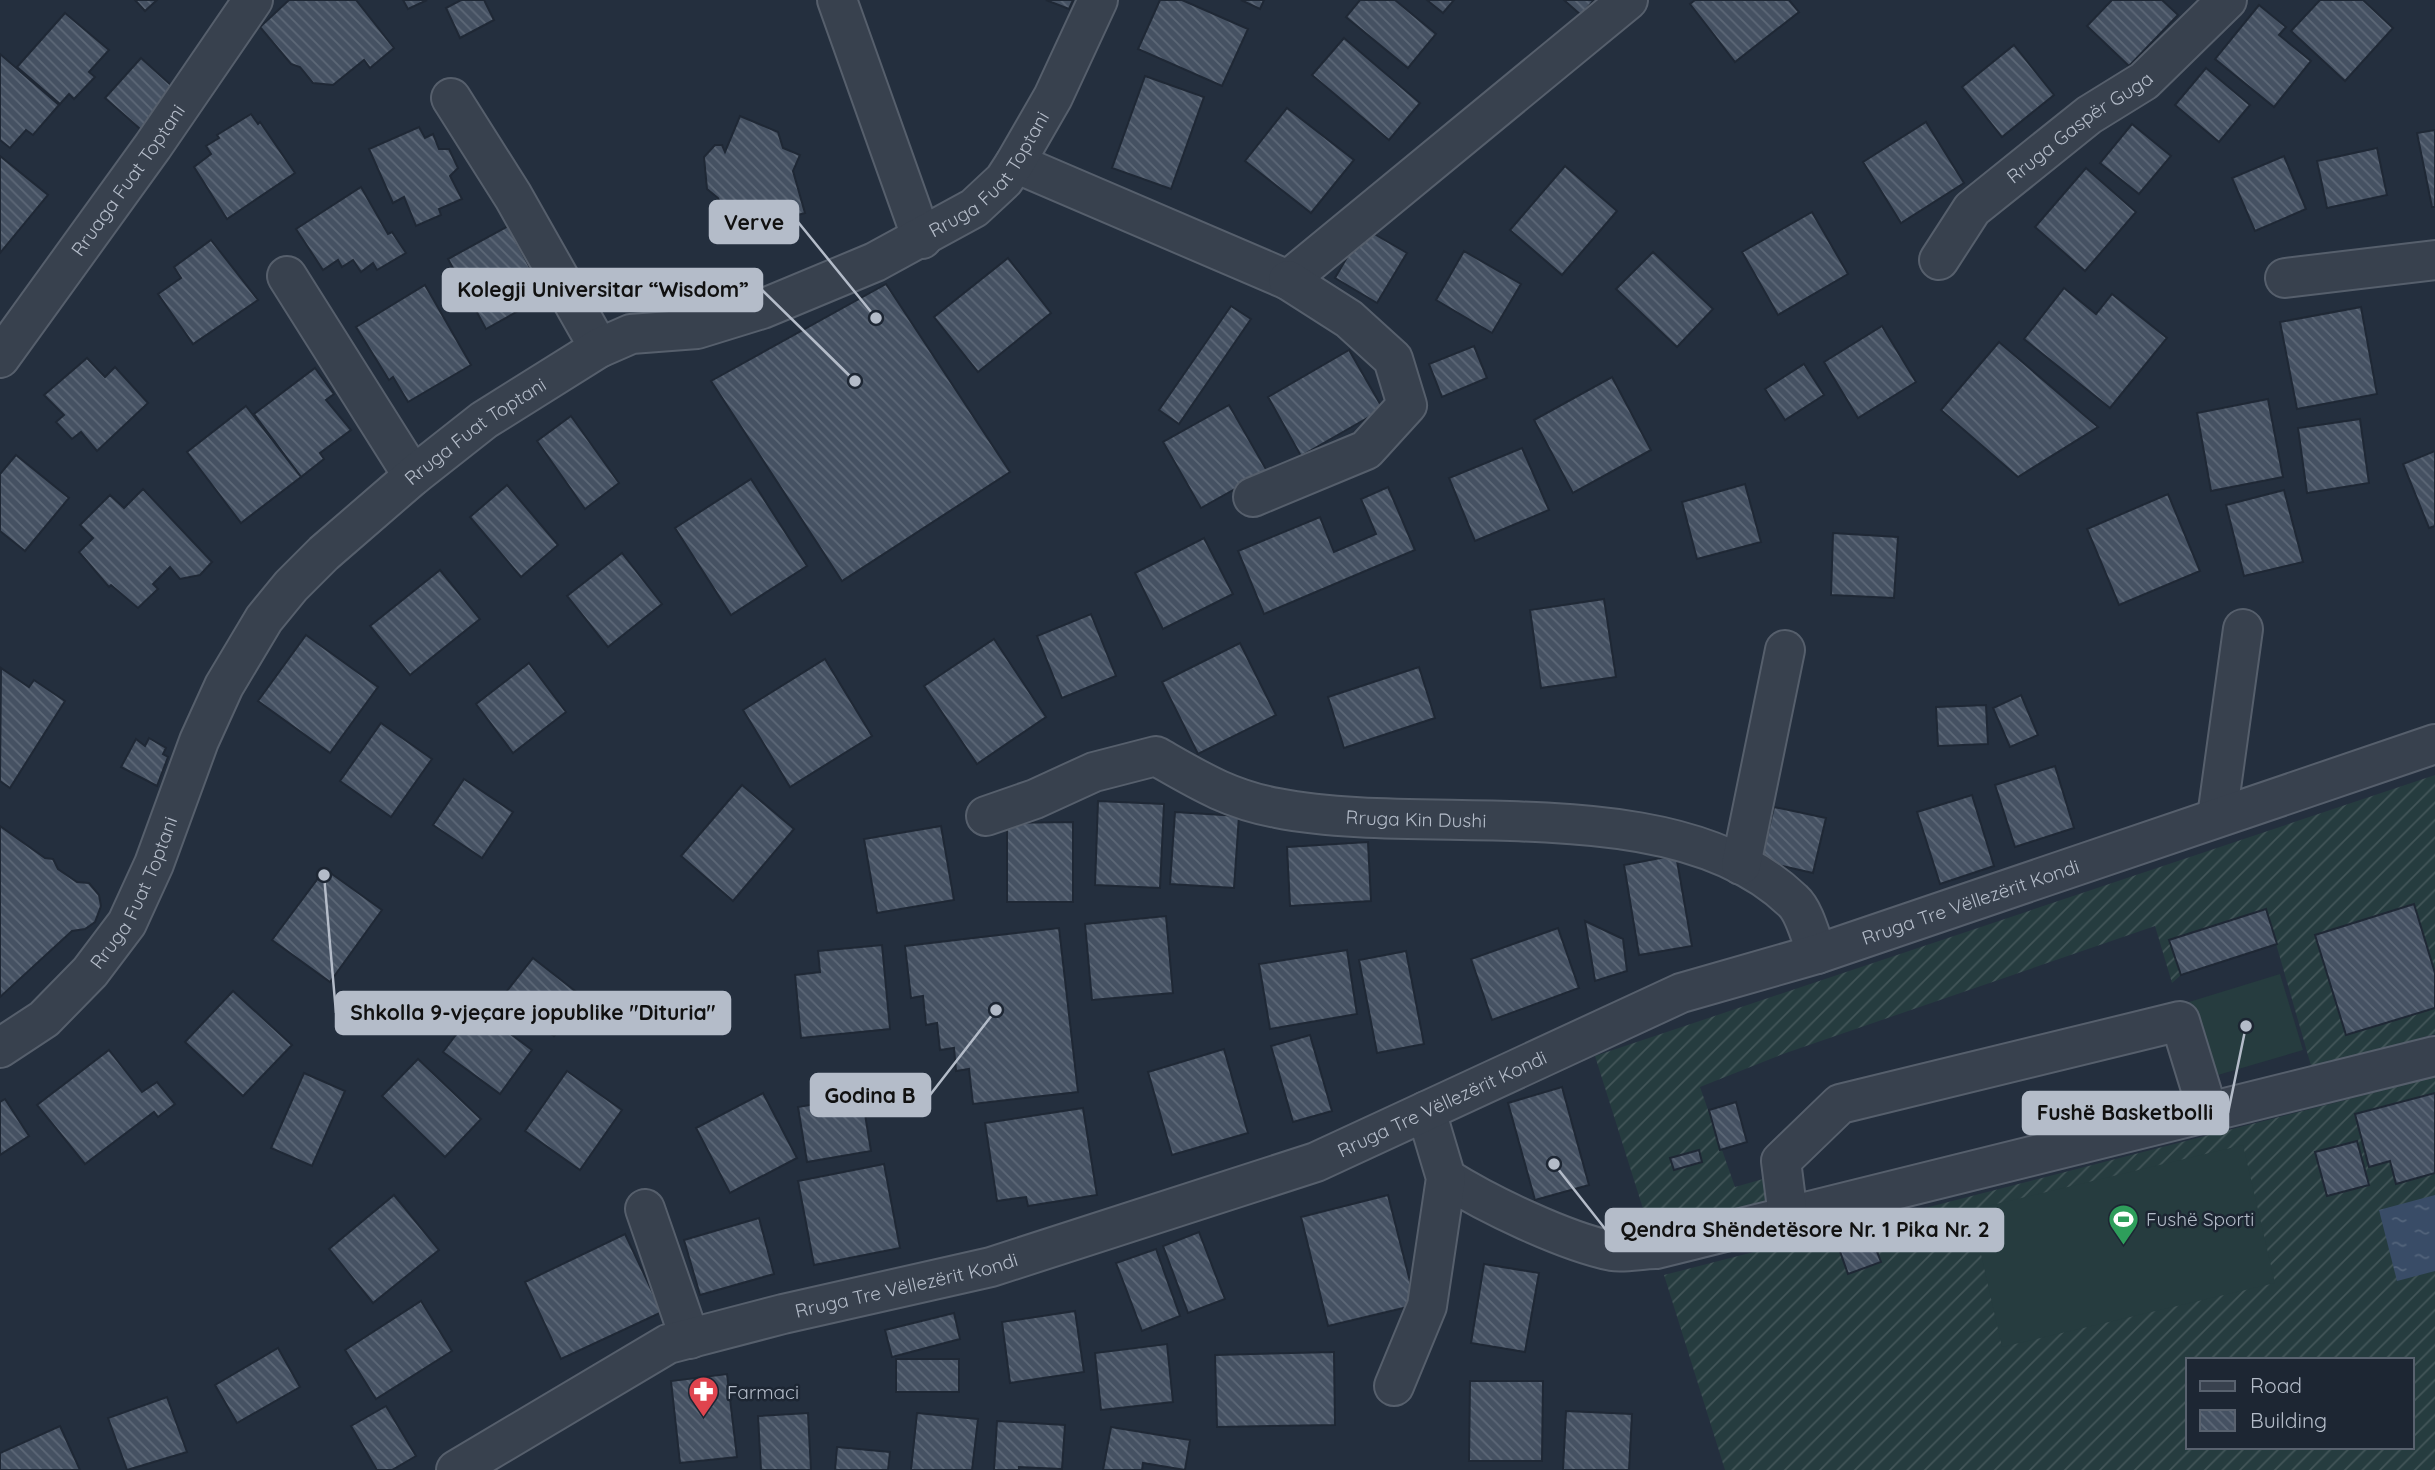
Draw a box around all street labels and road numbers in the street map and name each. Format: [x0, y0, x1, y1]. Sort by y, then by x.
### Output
street label: Rruga Gaspër Guga [2002, 67, 2158, 188]
street label: Rruaga Fuat Toptani [66, 100, 190, 261]
street label: Rruga Fuat Toptani [924, 107, 1054, 242]
street label: Rruga Fuat Toptani [399, 372, 550, 490]
street label: Rruga Kin Dushi [1345, 805, 1487, 832]
street label: Rruga Fuat Toptani [85, 813, 182, 974]
street label: Rruga Tre Vëllezërit Kondi [1859, 854, 2082, 950]
street label: Rruga Tre Vëllezërit Kondi [1333, 1045, 1550, 1162]
street label: Rruga Tre Vëllezërit Kondi [793, 1247, 1021, 1323]

